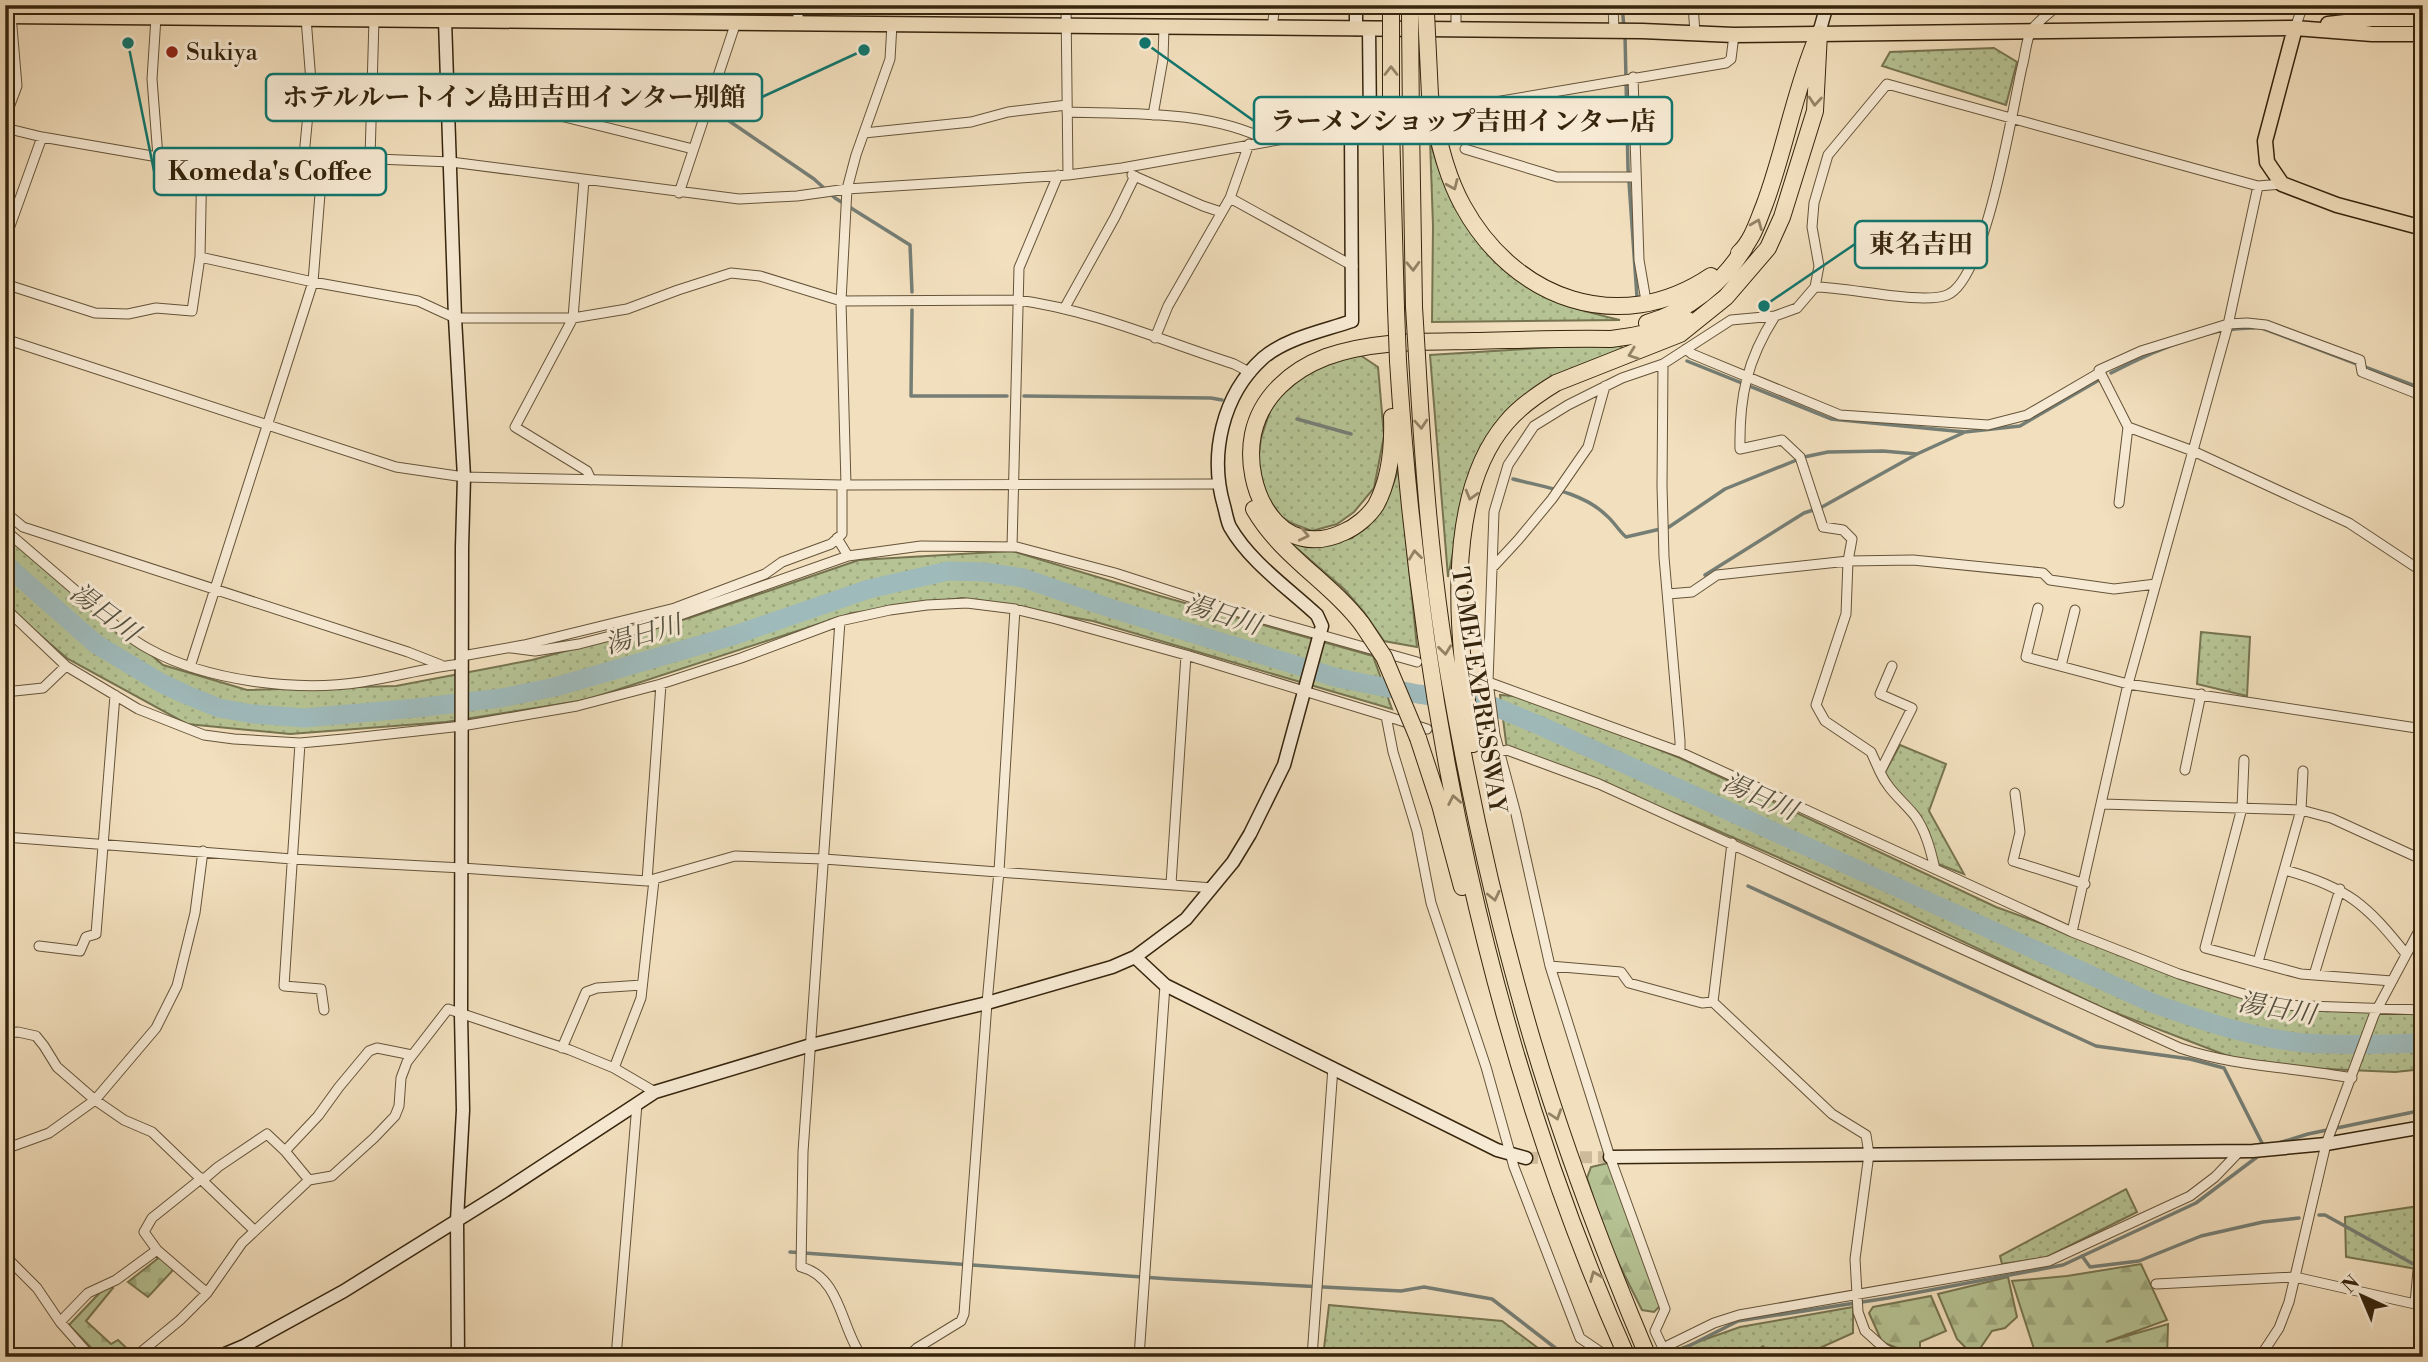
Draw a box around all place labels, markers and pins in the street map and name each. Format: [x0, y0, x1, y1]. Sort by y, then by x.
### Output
place label: Sukiya [186, 38, 258, 68]
marker: Sukiya [164, 44, 180, 60]
callout: ホテルルートイン島田吉田インター別館 [266, 74, 762, 121]
callout: ラーメンショップ吉田インター店 [1254, 97, 1672, 144]
callout: Komeda's Coffee [154, 148, 386, 195]
callout: 東名吉田 [1855, 221, 1987, 268]

